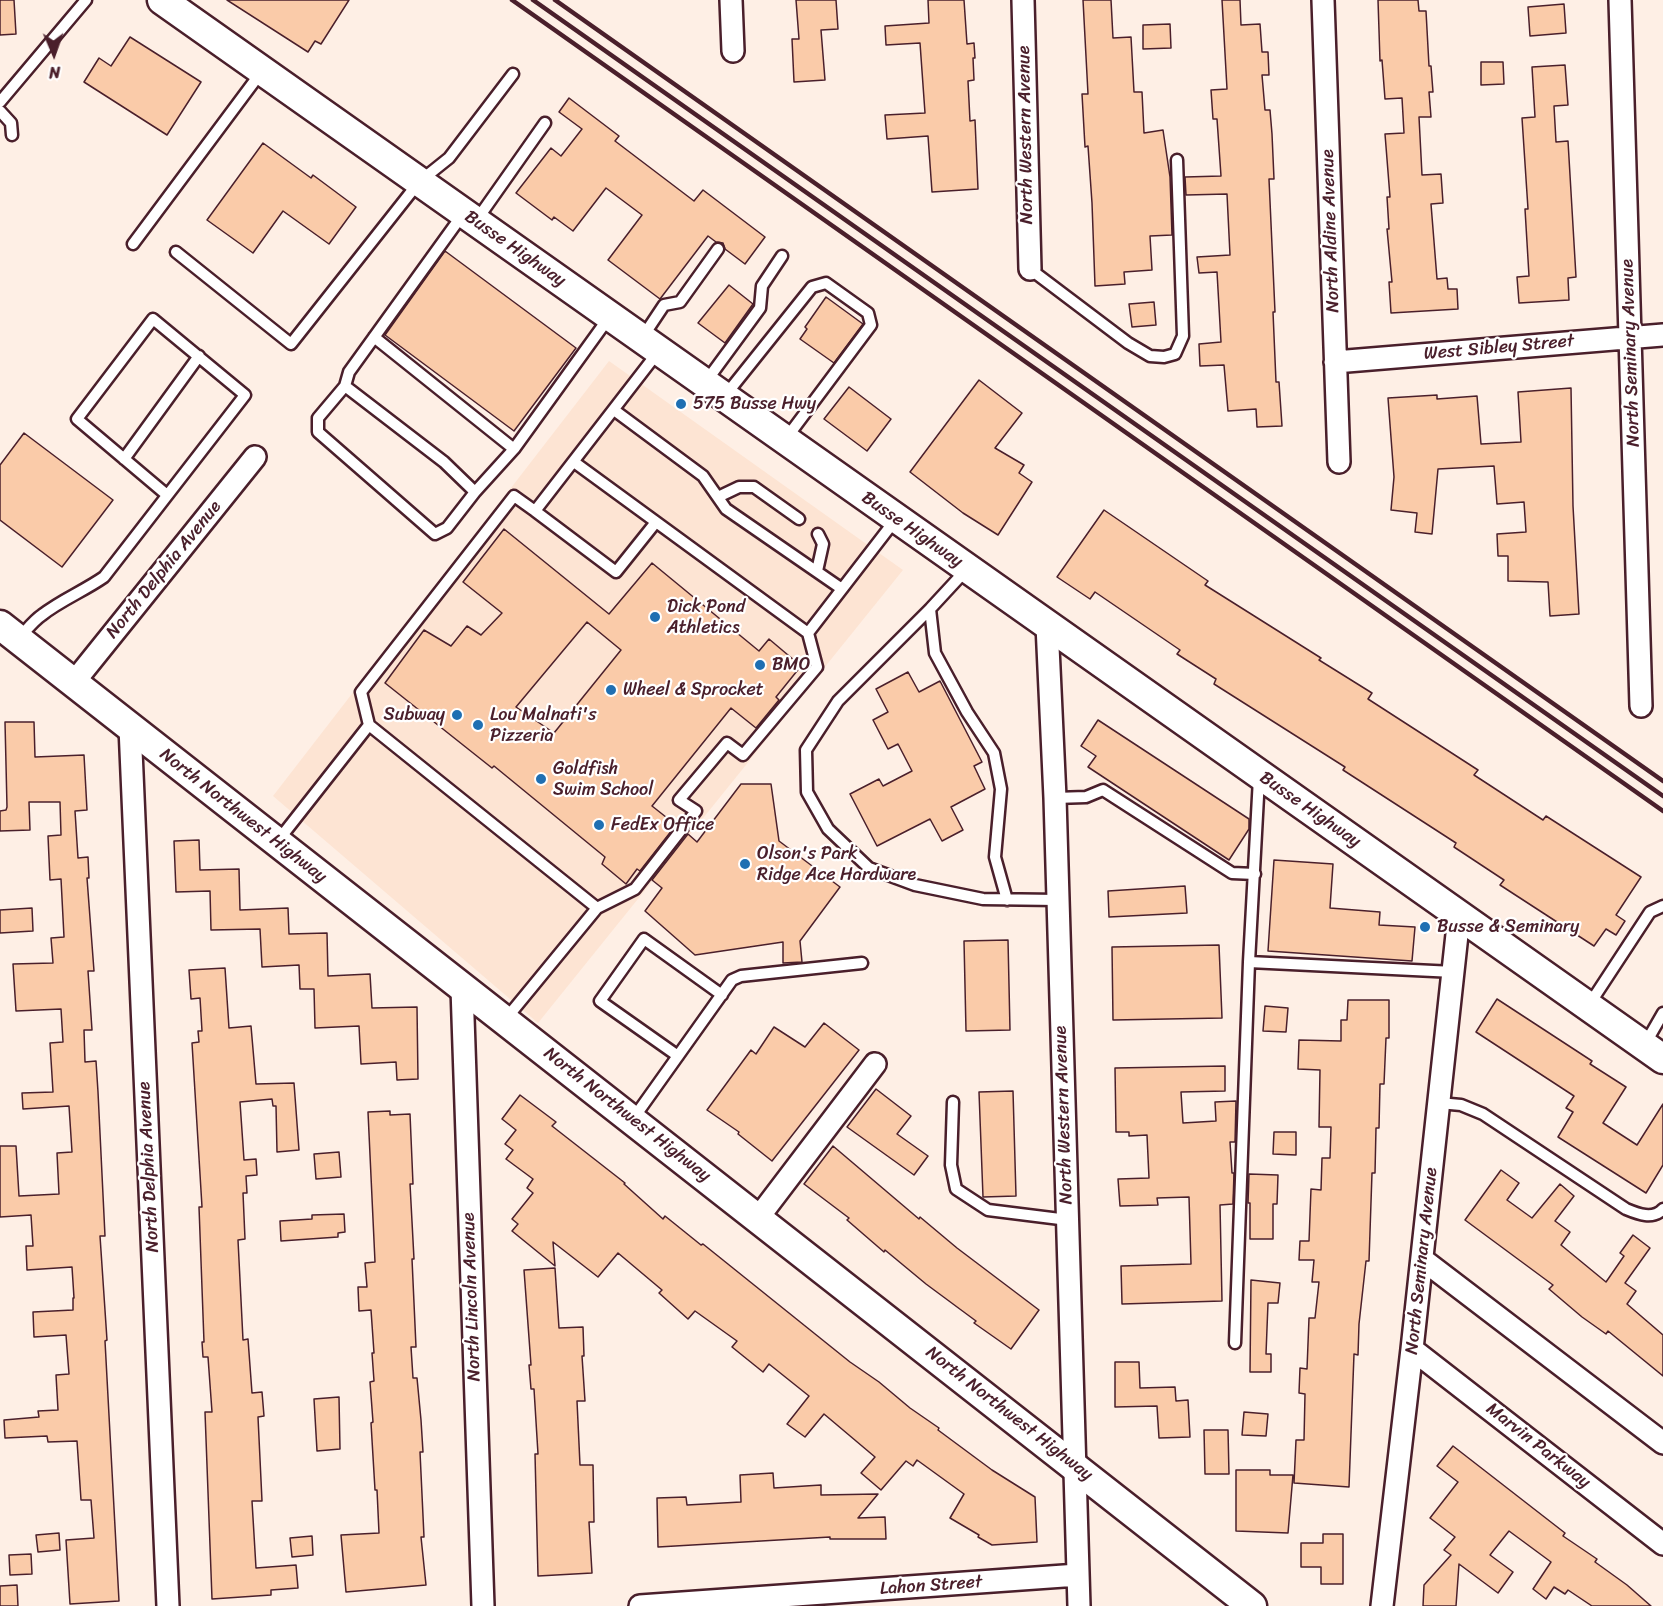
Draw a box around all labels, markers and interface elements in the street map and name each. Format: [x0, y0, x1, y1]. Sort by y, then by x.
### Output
north arrow [24, 24, 84, 84]
street label: North Western Avenue [1014, 45, 1038, 225]
text: N [49, 58, 61, 87]
street label: North Aldine Avenue [1317, 149, 1345, 313]
street label: Busse Highway [460, 206, 570, 292]
street label: North Seminary Avenue [1617, 259, 1645, 447]
street label: West Sibley Street [1423, 331, 1575, 365]
place label: 575 Busse Hwy [693, 393, 816, 415]
marker: 575 Busse Hwy [674, 397, 688, 411]
street label: Busse Highway [857, 487, 967, 573]
street label: North Delphia Avenue [102, 497, 226, 643]
place label: Dick Pond Athletics [667, 596, 745, 638]
marker: Dick Pond Athletics [648, 610, 662, 624]
place label: BMO [772, 654, 810, 676]
marker: BMO [753, 658, 767, 672]
place label: Wheel & Sprocket [623, 679, 764, 701]
marker: Wheel & Sprocket [604, 683, 618, 697]
place label: Subway [383, 704, 445, 726]
place label: Lou Malnati's Pizzeria [490, 704, 597, 746]
marker: Subway [450, 708, 464, 722]
marker: Lou Malnati's Pizzeria [471, 718, 485, 732]
street label: North Northwest Highway [155, 744, 331, 888]
place label: Goldfish Swim School [553, 758, 653, 800]
street label: Busse Highway [1255, 767, 1365, 853]
marker: Goldfish Swim School [534, 772, 548, 786]
place label: FedEx Office [611, 814, 714, 836]
marker: FedEx Office [592, 818, 606, 832]
place label: Olson's Park Ridge Ace Hardware [757, 843, 916, 886]
marker: Olson's Park Ridge Ace Hardware [738, 857, 752, 871]
place label: Busse & Seminary [1437, 916, 1579, 938]
marker: Busse & Seminary [1418, 920, 1432, 934]
street label: North Western Avenue [1050, 1025, 1078, 1205]
street label: North Northwest Highway [539, 1043, 715, 1187]
street label: North Delphia Avenue [134, 1081, 164, 1253]
street label: North Seminary Avenue [1401, 1166, 1443, 1356]
street label: North Lincoln Avenue [458, 1212, 486, 1382]
street label: North Northwest Highway [921, 1342, 1097, 1486]
street label: Marvin Parkway [1481, 1399, 1595, 1493]
street label: Lahon Street [879, 1572, 983, 1600]

